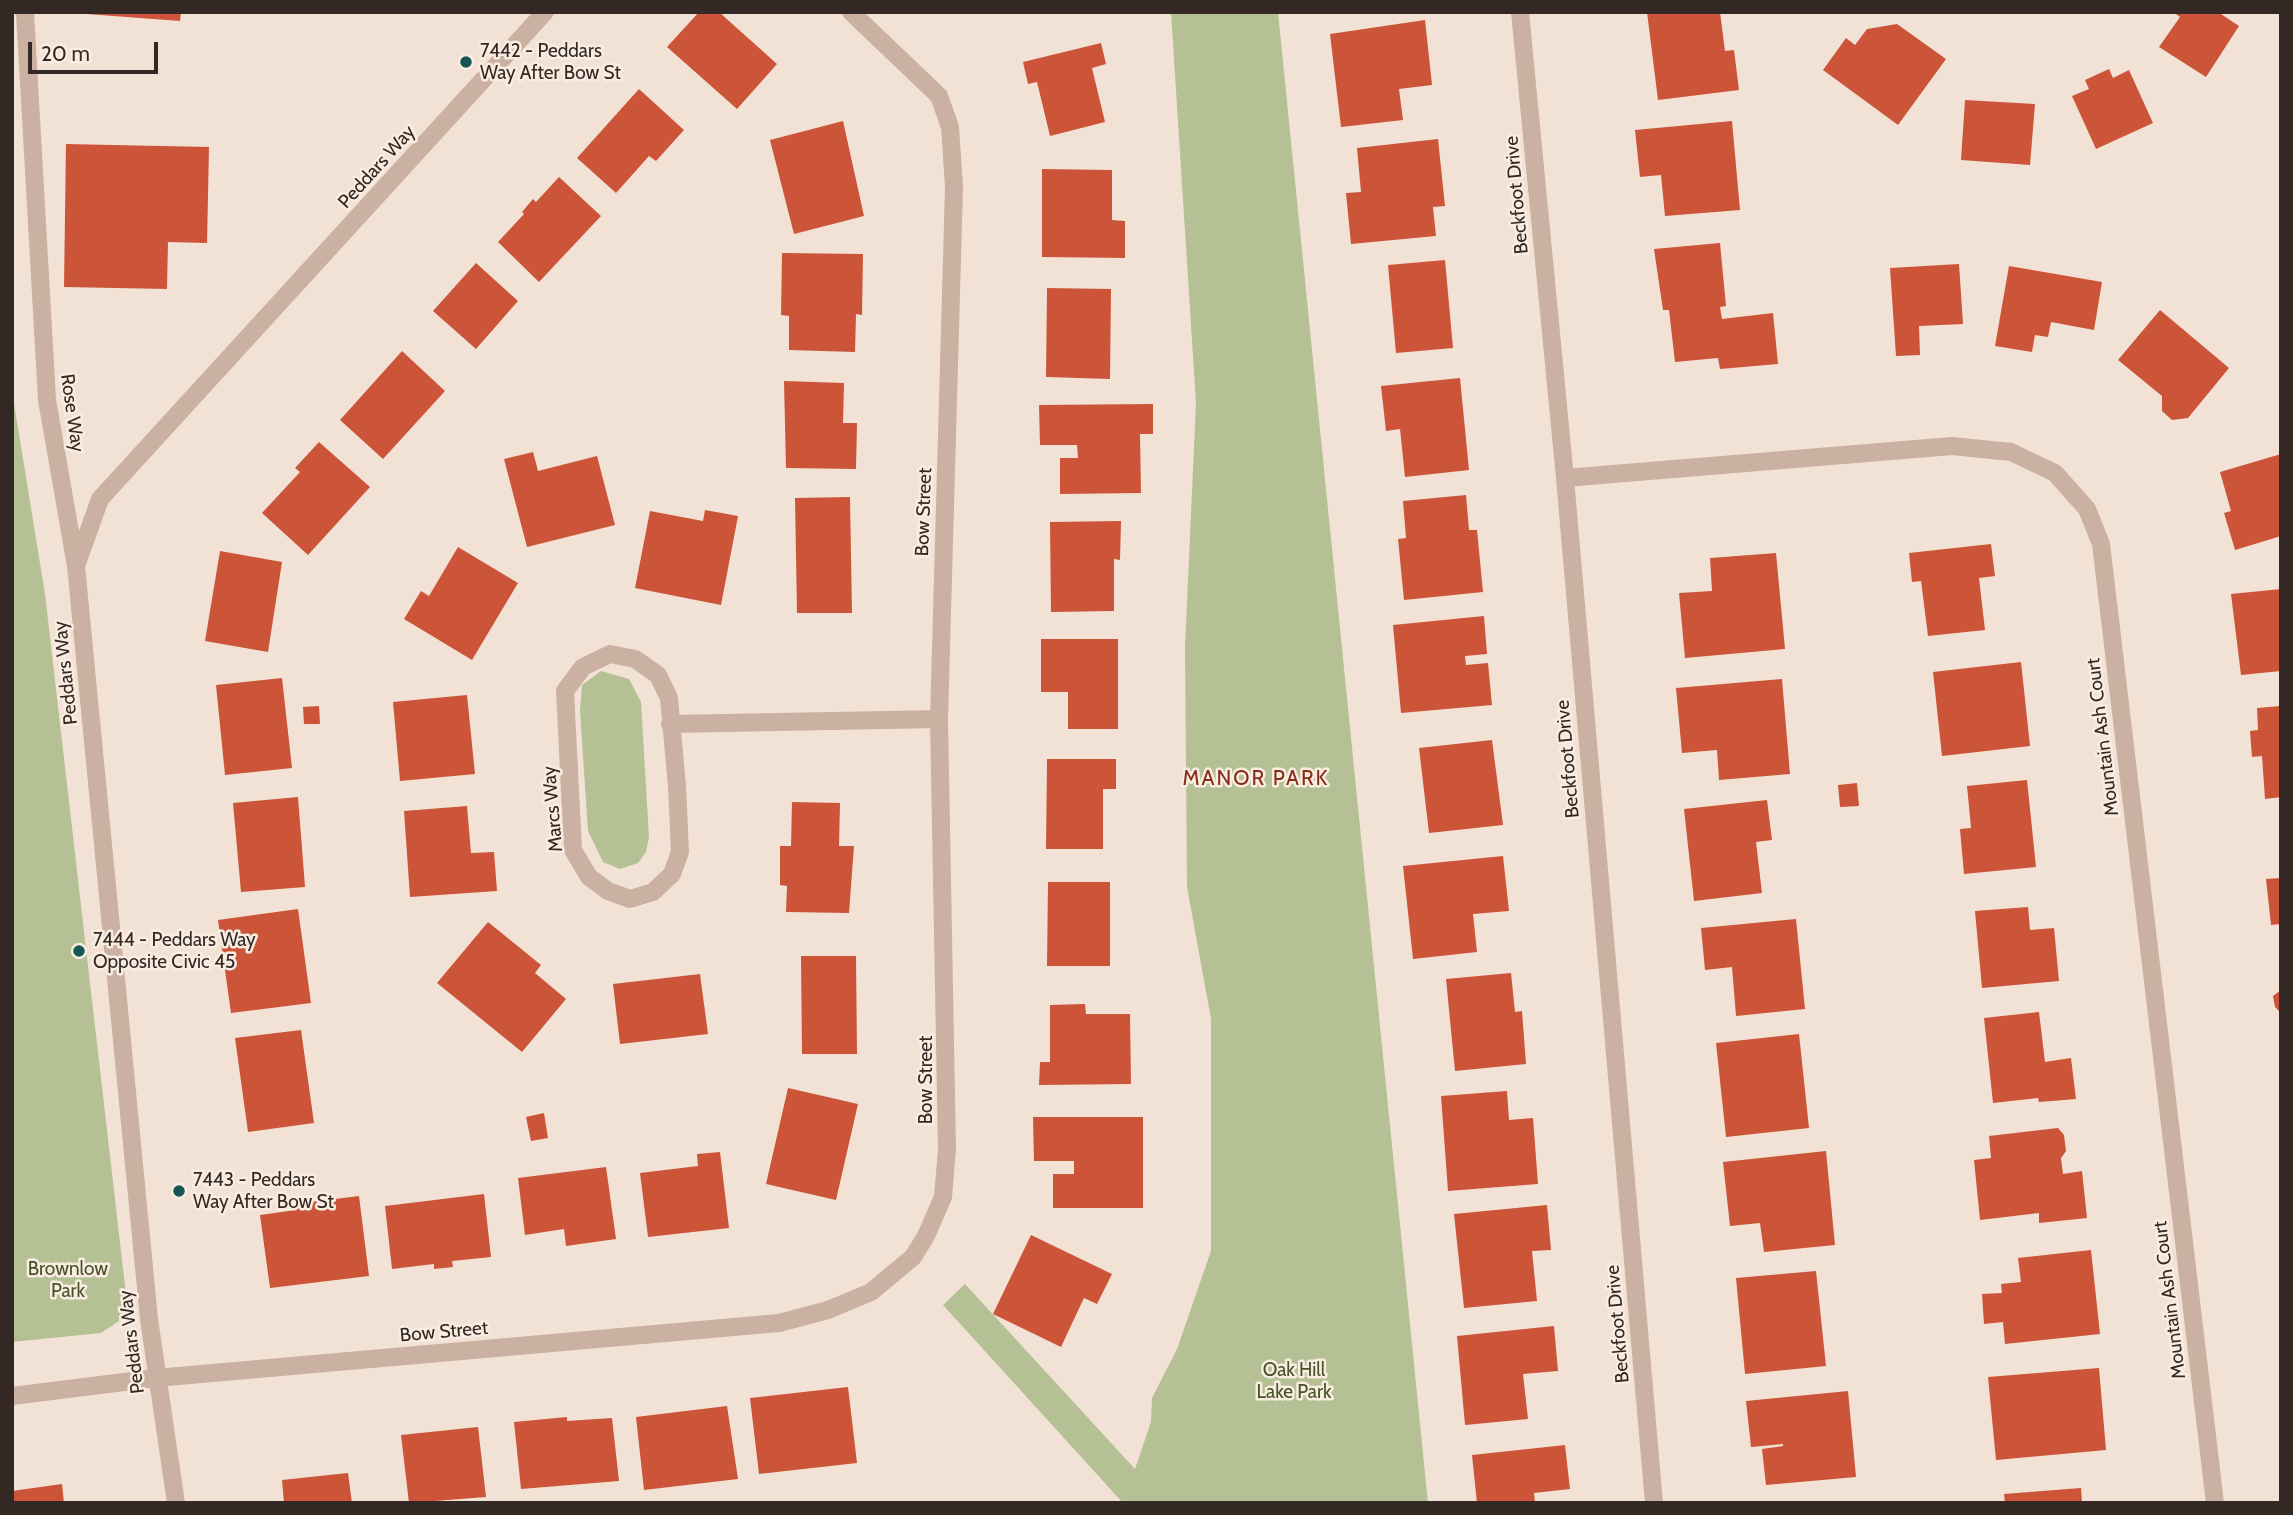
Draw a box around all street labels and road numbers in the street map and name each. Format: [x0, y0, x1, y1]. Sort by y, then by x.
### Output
street label: Peddars Way [334, 121, 420, 213]
street label: Beckfoot Drive [1500, 135, 1534, 255]
street label: Rose Way [55, 372, 89, 454]
street label: Bow Street [911, 467, 937, 557]
street label: Peddars Way [49, 620, 83, 726]
street label: Mountain Ash Court [2082, 657, 2124, 817]
street label: Beckfoot Drive [1551, 699, 1585, 819]
street label: Marcs Way [538, 765, 568, 853]
street label: Bow Street [915, 1036, 937, 1124]
street label: Mountain Ash Court [2149, 1220, 2191, 1380]
street label: Beckfoot Drive [1601, 1264, 1635, 1384]
street label: Peddars Way [114, 1289, 150, 1395]
street label: Bow Street [399, 1317, 489, 1347]

